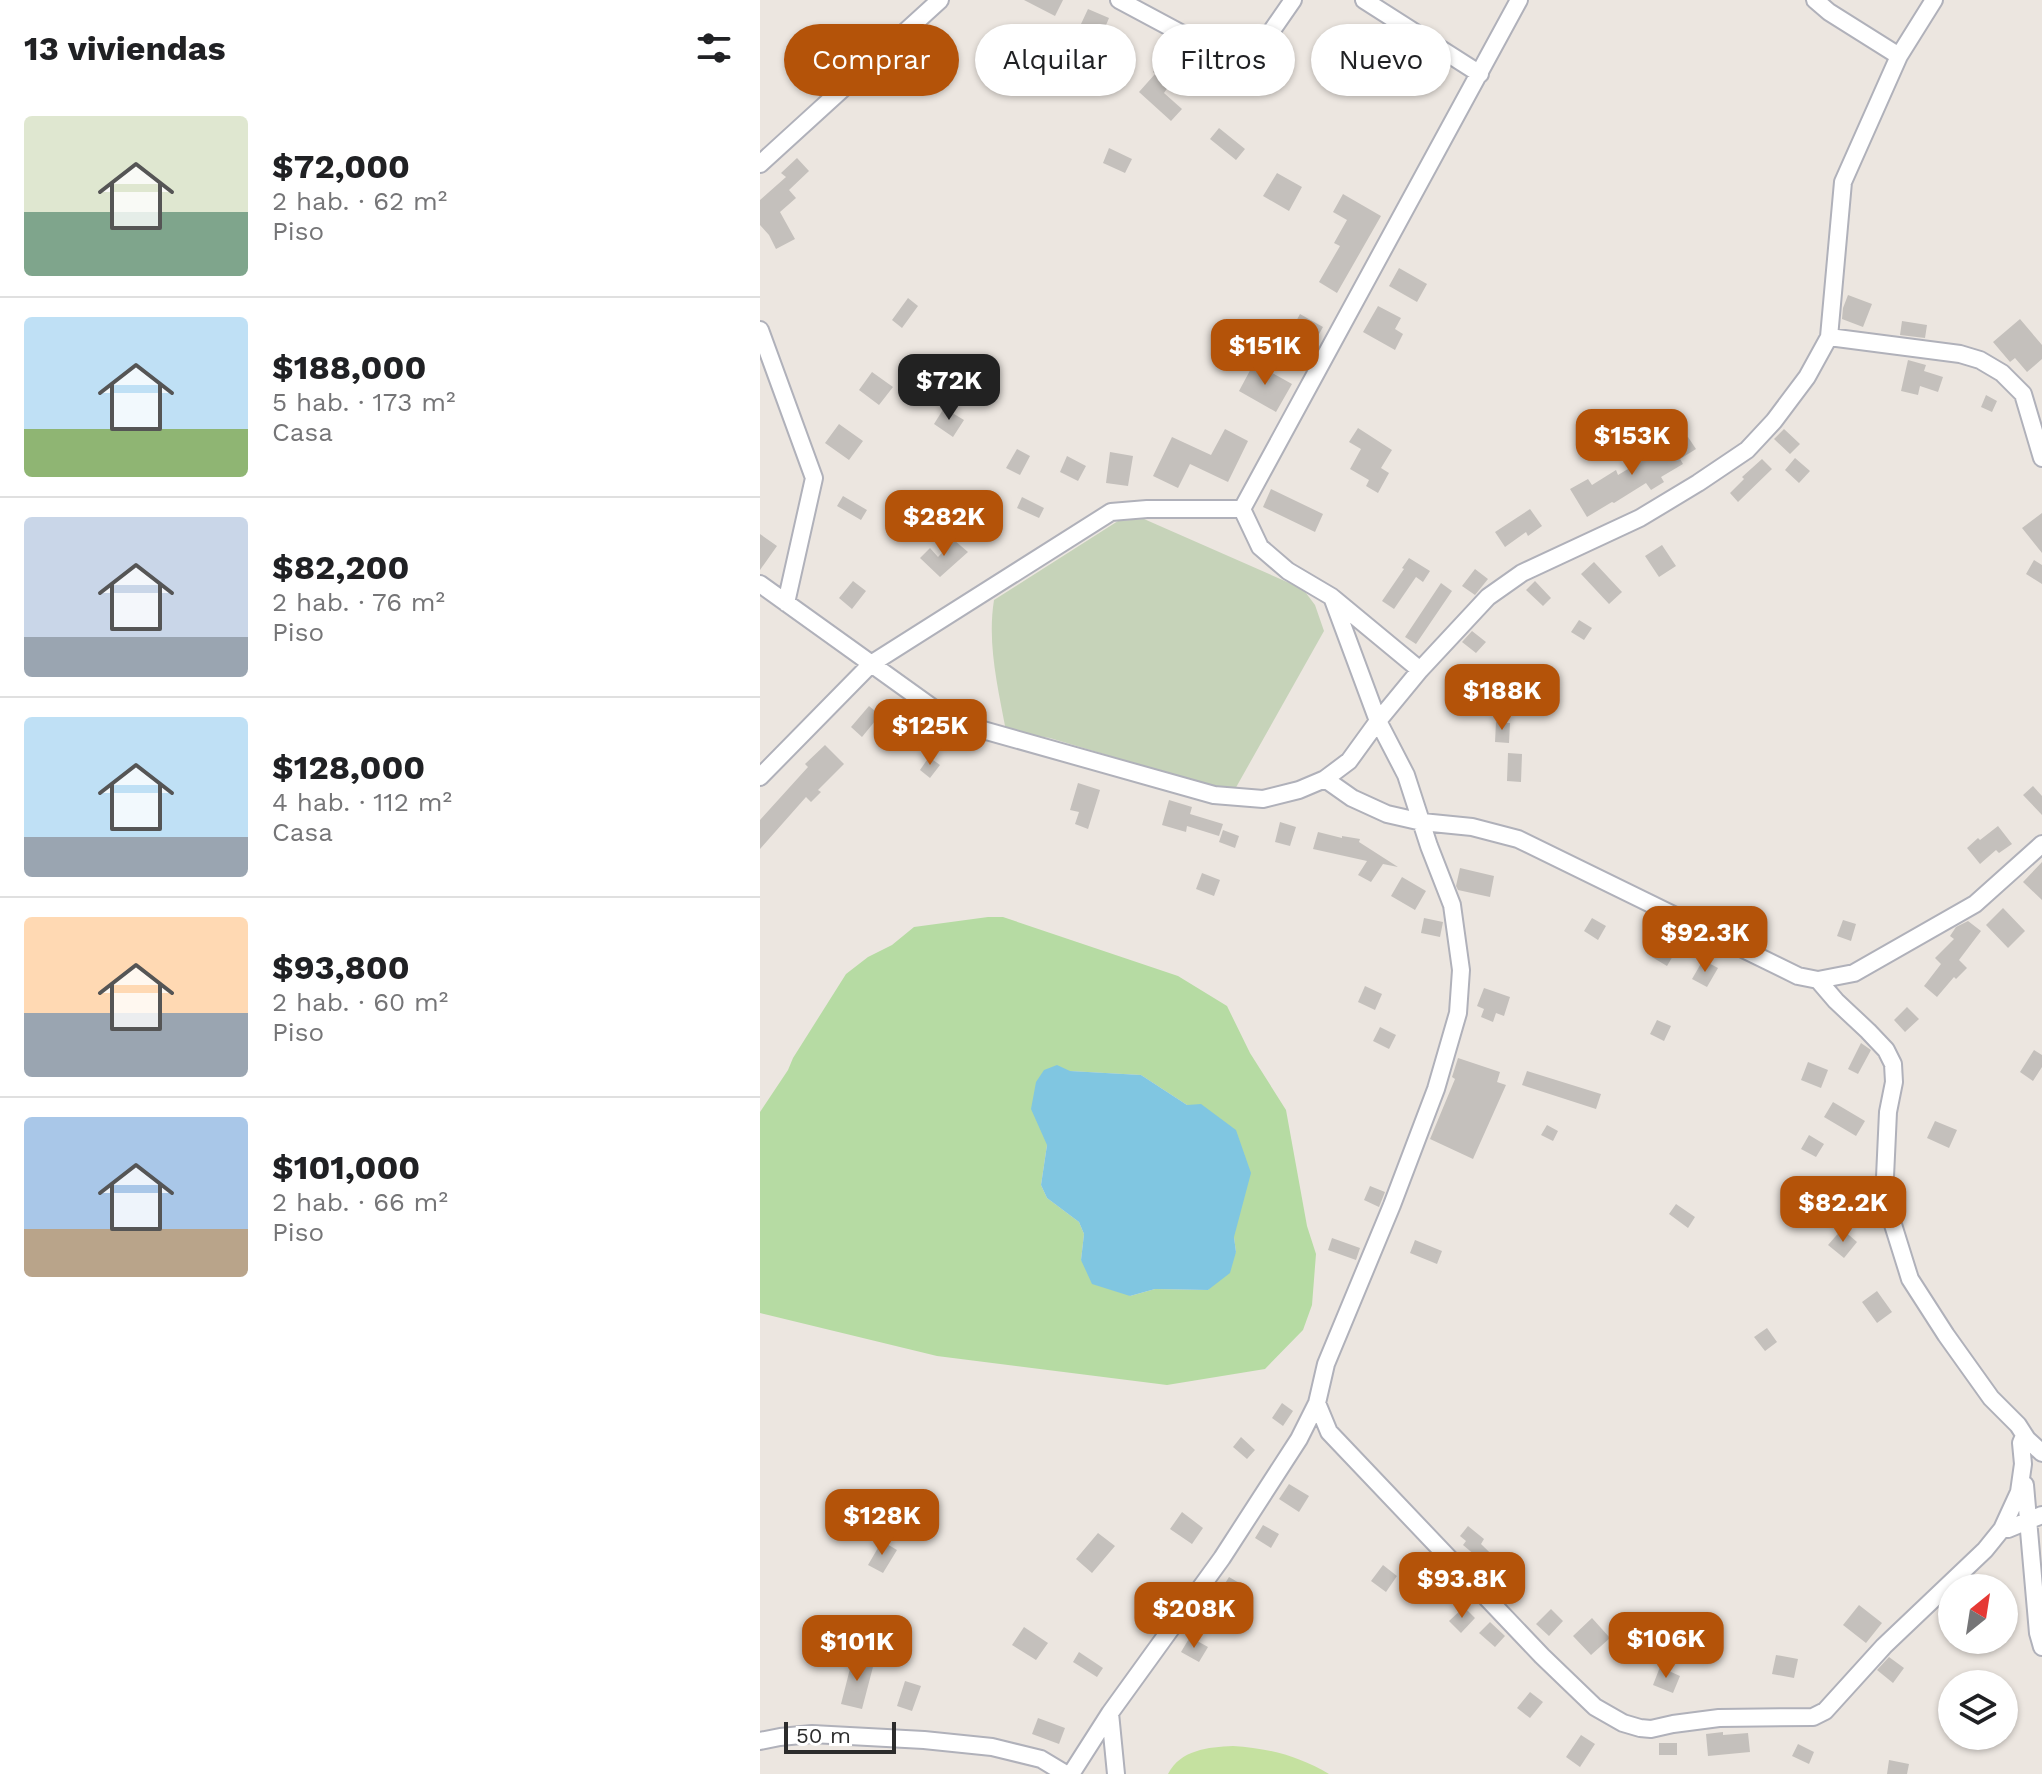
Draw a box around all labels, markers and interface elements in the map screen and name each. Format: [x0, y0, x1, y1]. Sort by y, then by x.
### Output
chip: Comprar [784, 24, 959, 96]
chip: Alquilar [975, 24, 1136, 96]
chip: Filtros [1152, 24, 1295, 96]
chip: Nuevo [1311, 24, 1451, 96]
icon: filters [692, 26, 736, 70]
text: 13 viviendas [24, 28, 226, 68]
text: $72,000 [272, 146, 410, 186]
icon: home [88, 148, 184, 244]
text: 2 hab. · 62 m² [272, 186, 447, 216]
text: Piso [272, 216, 324, 246]
pin: $151K [1209, 319, 1321, 387]
text: $151K [1229, 330, 1301, 360]
text: $188,000 [272, 347, 426, 387]
icon: home [88, 349, 184, 445]
pin: $72K [902, 354, 996, 422]
text: $72K [916, 365, 982, 395]
text: 5 hab. · 173 m² [272, 387, 456, 417]
pin: $153K [1576, 409, 1688, 477]
text: Casa [272, 417, 333, 447]
text: $153K [1594, 420, 1670, 450]
pin: $282K [888, 490, 1000, 558]
text: $282K [903, 501, 985, 531]
text: $82,200 [272, 547, 409, 587]
icon: home [88, 549, 184, 645]
text: 2 hab. · 76 m² [272, 587, 445, 617]
text: Piso [272, 617, 324, 647]
pin: $188K [1446, 664, 1558, 732]
text: $188K [1463, 675, 1541, 705]
pin: $125K [874, 699, 986, 767]
text: $125K [892, 710, 968, 740]
text: $128,000 [272, 747, 425, 787]
icon: home [88, 749, 184, 845]
text: 4 hab. · 112 m² [272, 787, 452, 817]
text: Casa [272, 817, 333, 847]
pin: $92.3K [1640, 906, 1770, 974]
text: $92.3K [1660, 917, 1750, 947]
text: $93,800 [272, 947, 410, 987]
icon: home [88, 949, 184, 1045]
text: 2 hab. · 60 m² [272, 987, 448, 1017]
text: Piso [272, 1017, 324, 1047]
text: $101,000 [272, 1147, 420, 1187]
icon: home [88, 1149, 184, 1245]
pin: $82.2K [1778, 1176, 1908, 1244]
text: 2 hab. · 66 m² [272, 1187, 448, 1217]
text: $82.2K [1798, 1187, 1888, 1217]
text: Piso [272, 1217, 324, 1247]
pin: $128K [826, 1489, 938, 1557]
text: $128K [843, 1500, 921, 1530]
pin: $93.8K [1397, 1552, 1527, 1620]
text: $93.8K [1417, 1563, 1507, 1593]
north arrow [1938, 1574, 2018, 1654]
map controls [1938, 1574, 2018, 1750]
pin: $208K [1138, 1582, 1250, 1650]
text: $208K [1152, 1593, 1236, 1623]
pin: $106K [1610, 1612, 1722, 1680]
pin: $101K [801, 1615, 913, 1683]
text: $106K [1627, 1623, 1705, 1653]
text: $101K [820, 1626, 894, 1656]
button: layers [1938, 1670, 2018, 1750]
scale bar [784, 1718, 896, 1754]
text: 50 m [796, 1723, 851, 1748]

